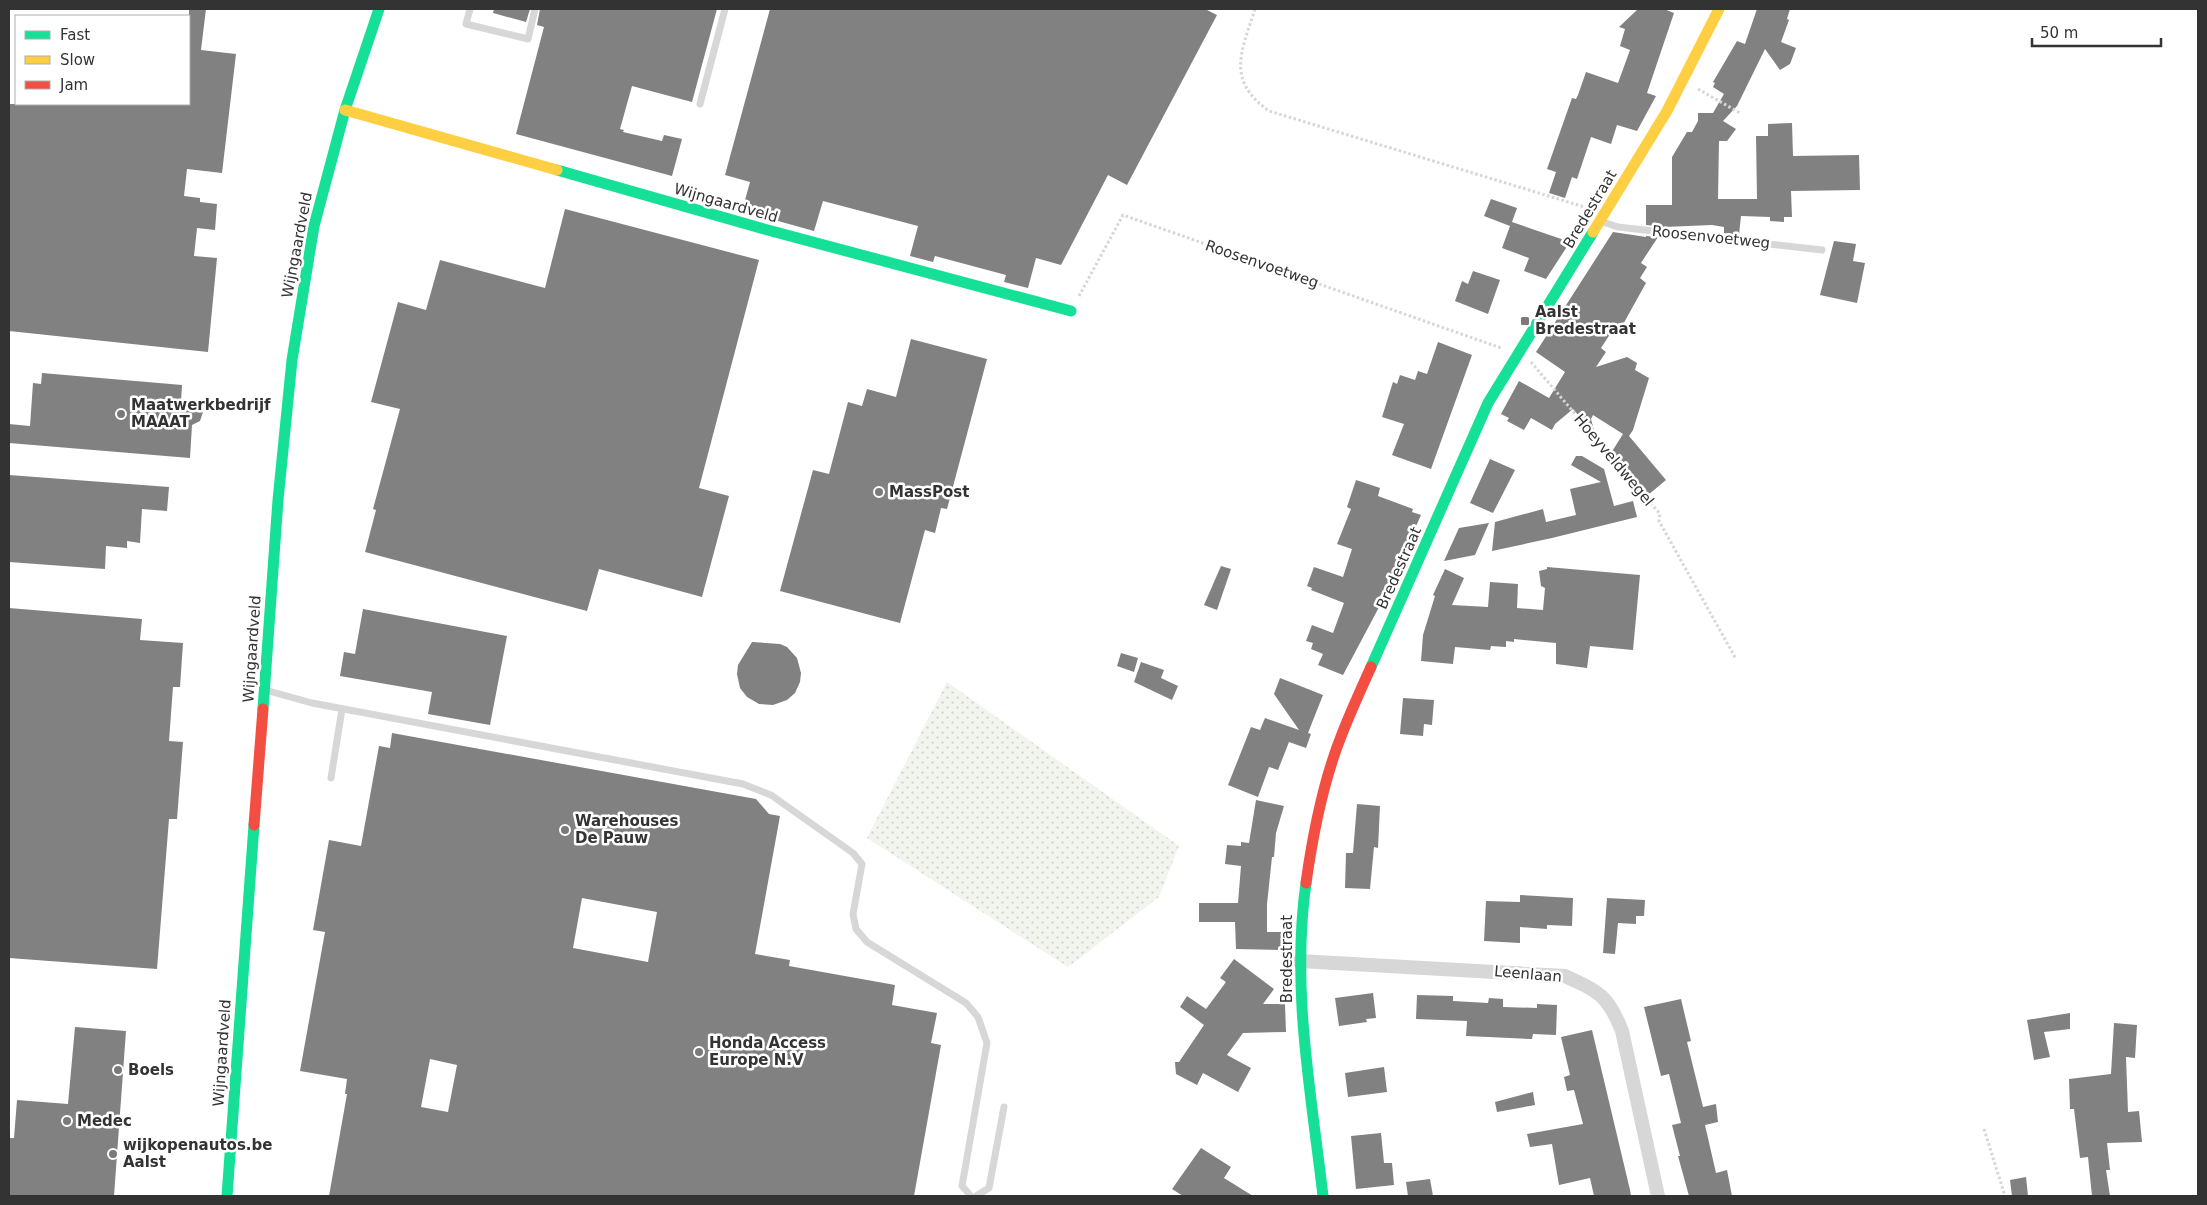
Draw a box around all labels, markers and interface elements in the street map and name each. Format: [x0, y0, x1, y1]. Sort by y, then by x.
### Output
legend [15, 15, 190, 105]
scale bar [2032, 15, 2161, 47]
text: 50 m [2040, 24, 2078, 42]
text: Fast [60, 26, 90, 44]
text: Slow [60, 51, 95, 69]
text: Jam [59, 76, 88, 94]
street label: Bredestraat [1560, 166, 1620, 251]
street label: Wijngaardveld [672, 180, 780, 226]
street label: Wijngaardveld [278, 191, 316, 299]
street label: Roosenvoetweg [1651, 222, 1771, 252]
street label: Roosenvoetweg [1203, 236, 1321, 292]
place label: Aalst Bredestraat [1535, 303, 1636, 338]
marker: Aalst Bredestraat [1519, 315, 1531, 327]
place label: Maatwerkbedrijf MAAAT [131, 396, 271, 431]
marker: Maatwerkbedrijf MAAAT [115, 408, 127, 420]
street label: Hoeyveldwegel [1570, 410, 1658, 510]
place label: MassPost [889, 483, 969, 501]
marker: MassPost [873, 486, 885, 498]
street label: Bredestraat [1373, 524, 1425, 612]
street label: Wijngaardveld [239, 595, 265, 703]
place label: Warehouses De Pauw [575, 812, 678, 847]
marker: Warehouses De Pauw [559, 824, 571, 836]
street label: Bredestraat [1278, 915, 1296, 1003]
street label: Leenlaan [1493, 962, 1563, 986]
street label: Wijngaardveld [209, 999, 235, 1107]
place label: Honda Access Europe N.V [709, 1034, 826, 1069]
marker: Honda Access Europe N.V [693, 1046, 705, 1058]
place label: Boels [128, 1061, 174, 1079]
marker: Boels [112, 1064, 124, 1076]
place label: Medec [77, 1112, 132, 1130]
marker: Medec [61, 1115, 73, 1127]
place label: wijkopenautos.be Aalst [123, 1136, 272, 1171]
marker: wijkopenautos.be Aalst [107, 1148, 119, 1160]

